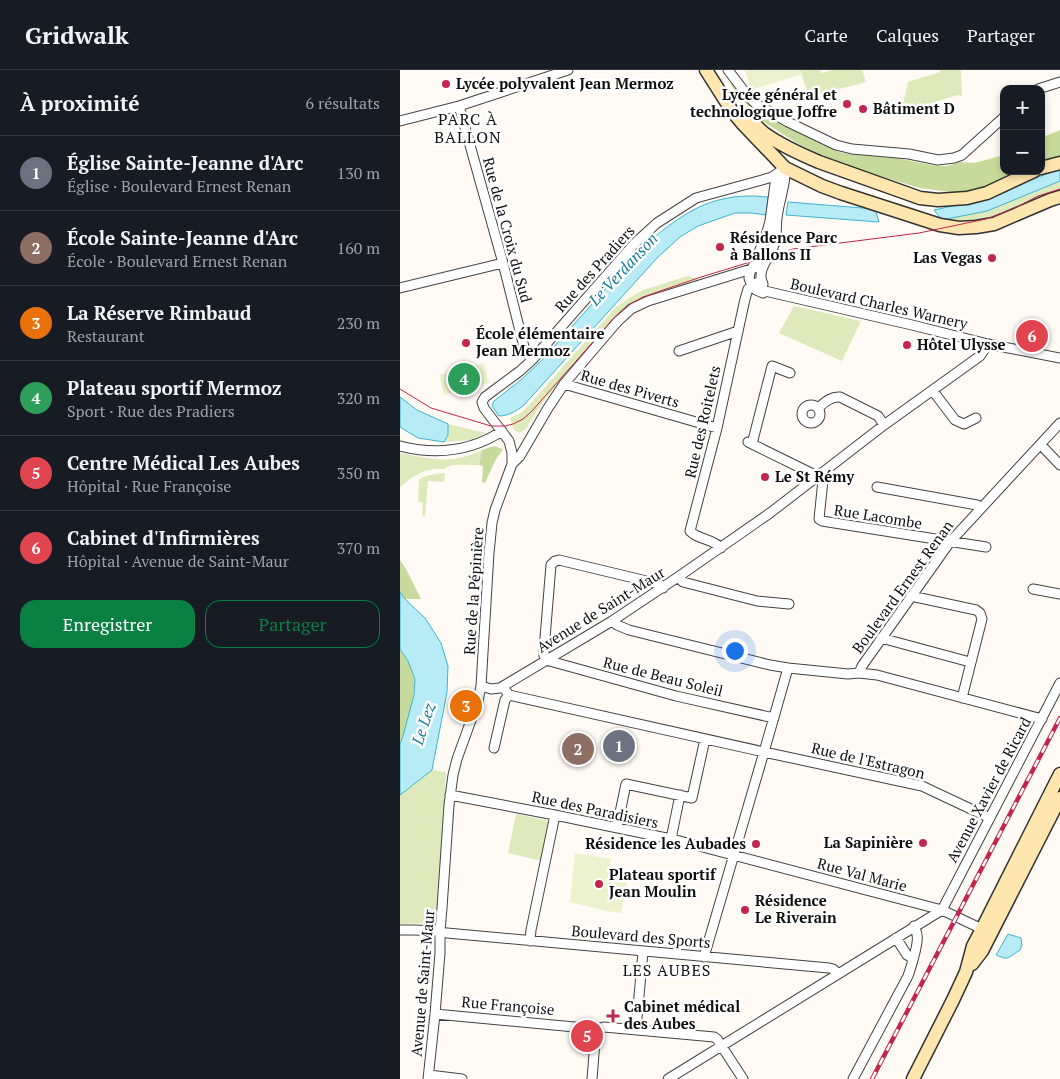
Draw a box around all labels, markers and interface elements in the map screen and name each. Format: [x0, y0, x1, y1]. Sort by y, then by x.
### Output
text: Gridwalk [25, 19, 129, 51]
text: Carte [805, 23, 848, 47]
text: Calques [876, 23, 939, 47]
text: Partager [967, 23, 1035, 47]
place label: Lycée polyvalent Jean Mermoz [456, 73, 674, 93]
marker: Lycée polyvalent Jean Mermoz [440, 78, 452, 90]
place label: Lycée général et technologique Joffre [690, 84, 837, 121]
map controls [1000, 85, 1045, 175]
button: + [1000, 85, 1045, 130]
text: À proximité [20, 89, 140, 117]
text: 6 résultats [306, 92, 380, 114]
marker: Lycée général et technologique Joffre [841, 98, 853, 110]
place label: Bâtiment D [873, 98, 955, 118]
marker: Bâtiment D [857, 103, 869, 115]
district label: PARC À BALLON [434, 108, 502, 148]
button: − [1000, 130, 1045, 175]
text: Église Sainte-Jeanne d'Arc [67, 150, 303, 175]
street label: Rue de la Croix du Sud [479, 155, 537, 305]
text: 1 [31, 162, 41, 184]
text: 130 m [337, 162, 380, 184]
text: Église · Boulevard Ernest Renan [67, 175, 291, 197]
street label: Rue des Pradiers [550, 221, 639, 316]
text: École Sainte-Jeanne d'Arc [67, 225, 298, 250]
place label: Résidence Parc à Ballons II [730, 227, 837, 264]
water label: Le Verdanson [583, 228, 663, 311]
text: 2 [31, 237, 41, 259]
text: 160 m [337, 237, 380, 259]
marker: Résidence Parc à Ballons II [714, 241, 726, 253]
place label: Las Vegas [913, 247, 982, 267]
text: École · Boulevard Ernest Renan [67, 250, 287, 272]
marker: Las Vegas [986, 252, 998, 264]
street label: Boulevard Charles Warnery [789, 273, 970, 333]
text: La Réserve Rimbaud [67, 300, 251, 325]
text: 3 [31, 312, 41, 334]
text: 230 m [337, 312, 380, 334]
pin: 6 [1016, 317, 1048, 355]
place label: École élémentaire Jean Mermoz [476, 323, 605, 360]
text: Restaurant [67, 325, 145, 347]
place label: Hôtel Ulysse [917, 334, 1006, 354]
marker: École élémentaire Jean Mermoz [460, 337, 472, 349]
marker: Hôtel Ulysse [901, 339, 913, 351]
pin: 4 [448, 360, 480, 398]
street label: Rue des Piverts [579, 364, 682, 412]
street label: Rue des Roitelets [679, 364, 725, 480]
text: Plateau sportif Mermoz [67, 375, 282, 400]
text: 4 [31, 387, 41, 409]
text: 320 m [337, 387, 380, 409]
text: Sport · Rue des Pradiers [67, 400, 235, 422]
text: Centre Médical Les Aubes [67, 450, 300, 475]
text: 5 [31, 462, 41, 484]
text: 350 m [337, 462, 380, 484]
place label: Le St Rémy [775, 466, 855, 486]
marker: Le St Rémy [759, 471, 771, 483]
text: Hôpital · Rue Françoise [67, 475, 231, 497]
street label: Rue Lacombe [833, 499, 924, 533]
street label: Boulevard Ernest Renan [847, 516, 957, 657]
text: Cabinet d'Infirmières [67, 525, 260, 550]
street label: Rue de la Pépinière [459, 526, 487, 655]
text: 6 [31, 537, 41, 559]
text: 370 m [337, 537, 380, 559]
text: Hôpital · Avenue de Saint-Maur [67, 550, 289, 572]
street label: Avenue de Saint-Maur [533, 561, 669, 657]
button: Enregistrer [20, 600, 195, 648]
button: Partager [205, 600, 380, 648]
your location [722, 638, 748, 664]
street label: Rue de Beau Soleil [601, 651, 725, 701]
pin: 3 [450, 687, 482, 725]
water label: Le Lez [406, 699, 440, 749]
street label: Avenue Xavier de Ricard [941, 713, 1035, 866]
pin: 1 [603, 727, 635, 765]
pin: 2 [562, 730, 594, 768]
street label: Rue de l'Estragon [809, 737, 927, 783]
street label: Rue des Paradisiers [530, 786, 660, 832]
place label: La Sapinière [824, 832, 913, 852]
place label: Résidence les Aubades [585, 833, 746, 853]
marker: La Sapinière [917, 837, 929, 849]
marker: Résidence les Aubades [750, 838, 762, 850]
street label: Rue Val Marie [815, 852, 909, 896]
place label: Plateau sportif Jean Moulin [609, 864, 717, 901]
marker: Plateau sportif Jean Moulin [593, 878, 605, 890]
place label: Résidence Le Riverain [755, 890, 837, 927]
marker: Résidence Le Riverain [739, 904, 751, 916]
street label: Avenue de Saint-Maur [406, 908, 438, 1057]
street label: Boulevard des Sports [571, 920, 711, 952]
district label: LES AUBES [623, 959, 711, 981]
street label: Rue Françoise [461, 991, 555, 1019]
place label: Cabinet médical des Aubes [624, 996, 740, 1033]
marker: Cabinet médical des Aubes [606, 1009, 620, 1023]
pin: 5 [571, 1017, 603, 1055]

